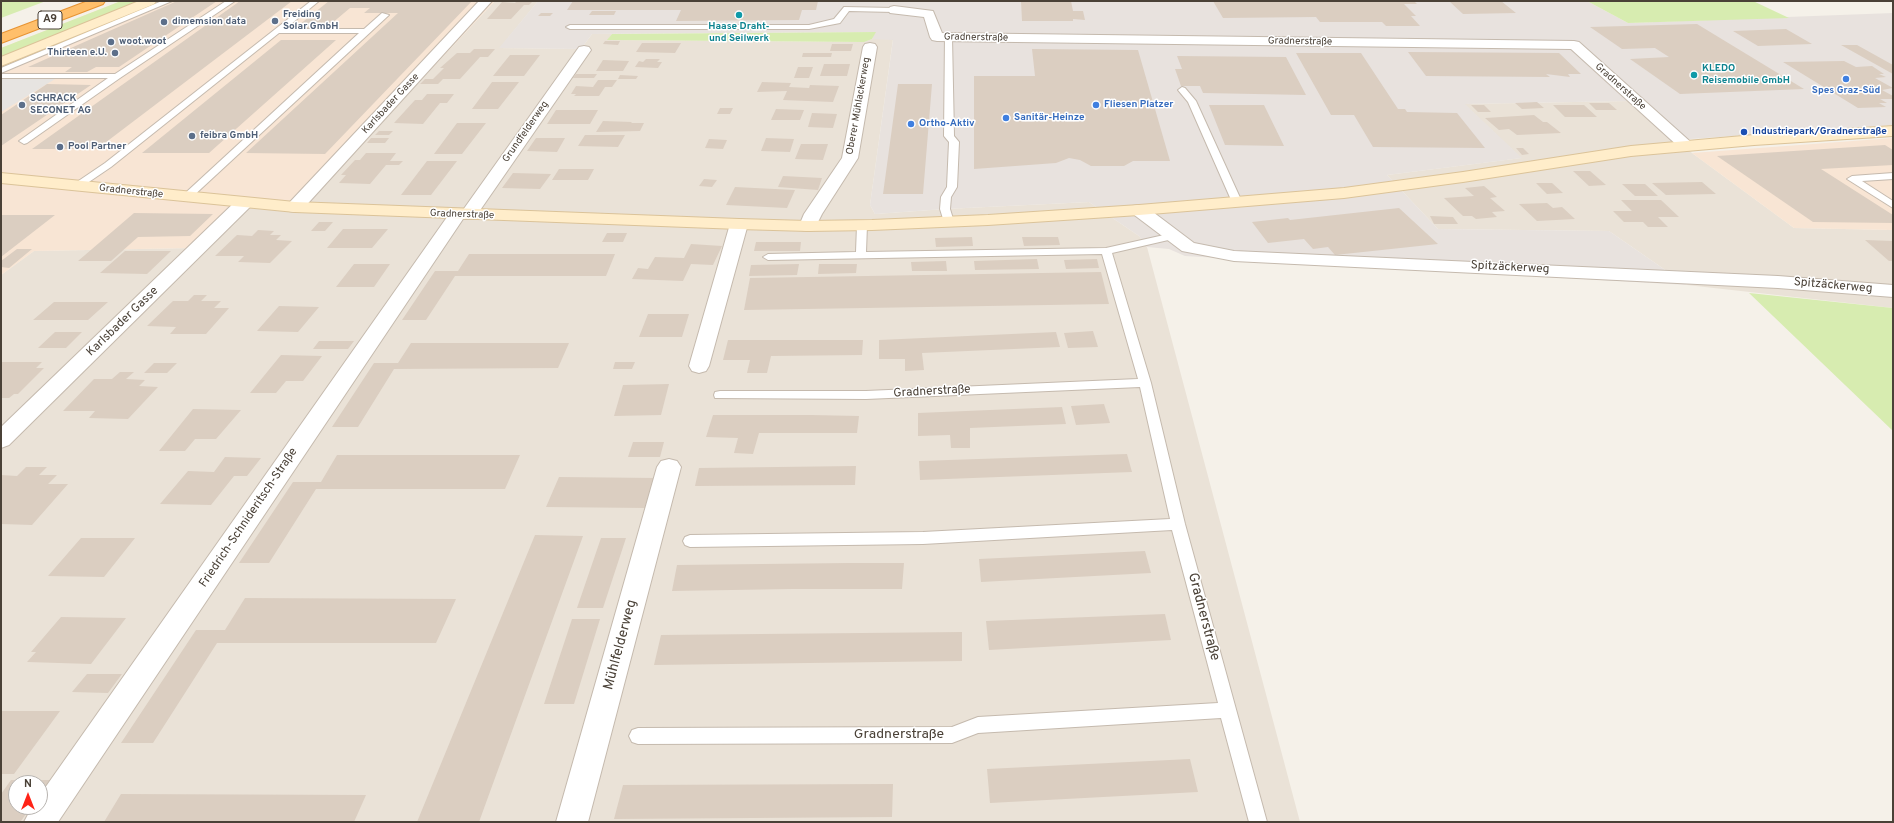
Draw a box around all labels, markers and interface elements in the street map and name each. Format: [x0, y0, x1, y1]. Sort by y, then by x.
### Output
place label: Freiding Solar GmbH [283, 9, 338, 32]
marker: Haase Draht- und Seilwerk [734, 10, 744, 20]
road number: A9 [38, 11, 62, 29]
place label: dimemsion data [172, 16, 246, 28]
marker: Freiding Solar GmbH [270, 16, 280, 26]
marker: dimemsion data [159, 17, 169, 27]
place label: Haase Draht- und Seilwerk [708, 21, 770, 44]
street label: Gradnerstraße [944, 31, 1008, 45]
street label: Gradnerstraße [1268, 35, 1332, 49]
place label: woot.woot [119, 36, 167, 48]
marker: woot.woot [106, 37, 116, 47]
place label: Thirteen e.U. [47, 47, 107, 59]
marker: Thirteen e.U. [110, 48, 120, 58]
street label: Oberer Mühlackerweg [845, 56, 873, 156]
street label: Gradnerstraße [1592, 61, 1648, 113]
place label: KLEDO Reisemobile GmbH [1702, 63, 1790, 86]
marker: KLEDO Reisemobile GmbH [1689, 70, 1699, 80]
street label: Karlsbader Gasse [360, 71, 422, 137]
marker: Spes Graz-Süd [1841, 74, 1851, 84]
place label: Spes Graz-Süd [1812, 85, 1880, 97]
place label: SCHRACK SECONET AG [30, 93, 91, 116]
street label: Grundfelderweg [500, 99, 552, 165]
place label: Fliesen Platzer [1104, 99, 1173, 111]
marker: SCHRACK SECONET AG [17, 100, 27, 110]
marker: Fliesen Platzer [1091, 100, 1101, 110]
place label: Sanitär-Heinze [1014, 112, 1085, 124]
marker: Sanitär-Heinze [1001, 113, 1011, 123]
place label: Ortho-Aktiv [919, 118, 975, 130]
marker: Ortho-Aktiv [906, 119, 916, 129]
place label: Industriepark/Gradnerstraße [1752, 126, 1887, 138]
marker: Industriepark/Gradnerstraße [1739, 127, 1749, 137]
place label: feibra GmbH [200, 130, 258, 142]
marker: feibra GmbH [187, 131, 197, 141]
place label: Pool Partner [68, 141, 126, 153]
marker: Pool Partner [55, 142, 65, 152]
street label: Gradnerstraße [98, 183, 164, 201]
street label: Gradnerstraße [430, 208, 494, 222]
street label: Spitzäckerweg [1470, 259, 1550, 277]
street label: Spitzäckerweg [1793, 275, 1873, 297]
street label: Karlsbader Gasse [84, 284, 162, 360]
street label: Gradnerstraße [893, 383, 971, 401]
street label: Friedrich-Schnideritsch-Straße [197, 446, 301, 590]
street label: Gradnerstraße [1183, 571, 1223, 663]
street label: Mühlfelderweg [601, 598, 641, 692]
street label: Gradnerstraße [854, 727, 944, 743]
north arrow [8, 775, 48, 815]
text: N [24, 777, 32, 791]

